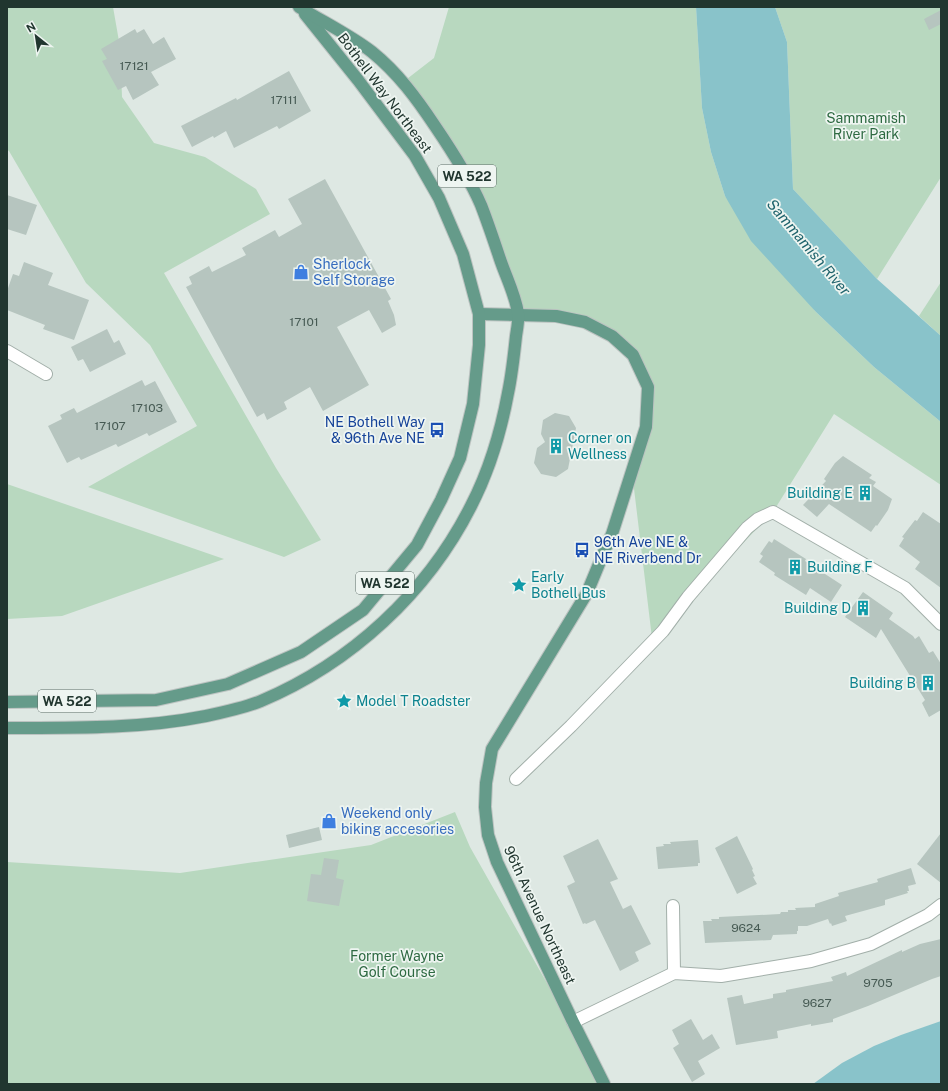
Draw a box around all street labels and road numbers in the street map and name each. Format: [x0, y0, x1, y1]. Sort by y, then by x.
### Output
street label: Bothell Way Northeast [335, 30, 435, 156]
road number: WA 522 [438, 165, 496, 187]
road number: WA 522 [356, 572, 414, 594]
road number: WA 522 [38, 690, 96, 712]
street label: 96th Avenue Northeast [501, 843, 579, 987]

